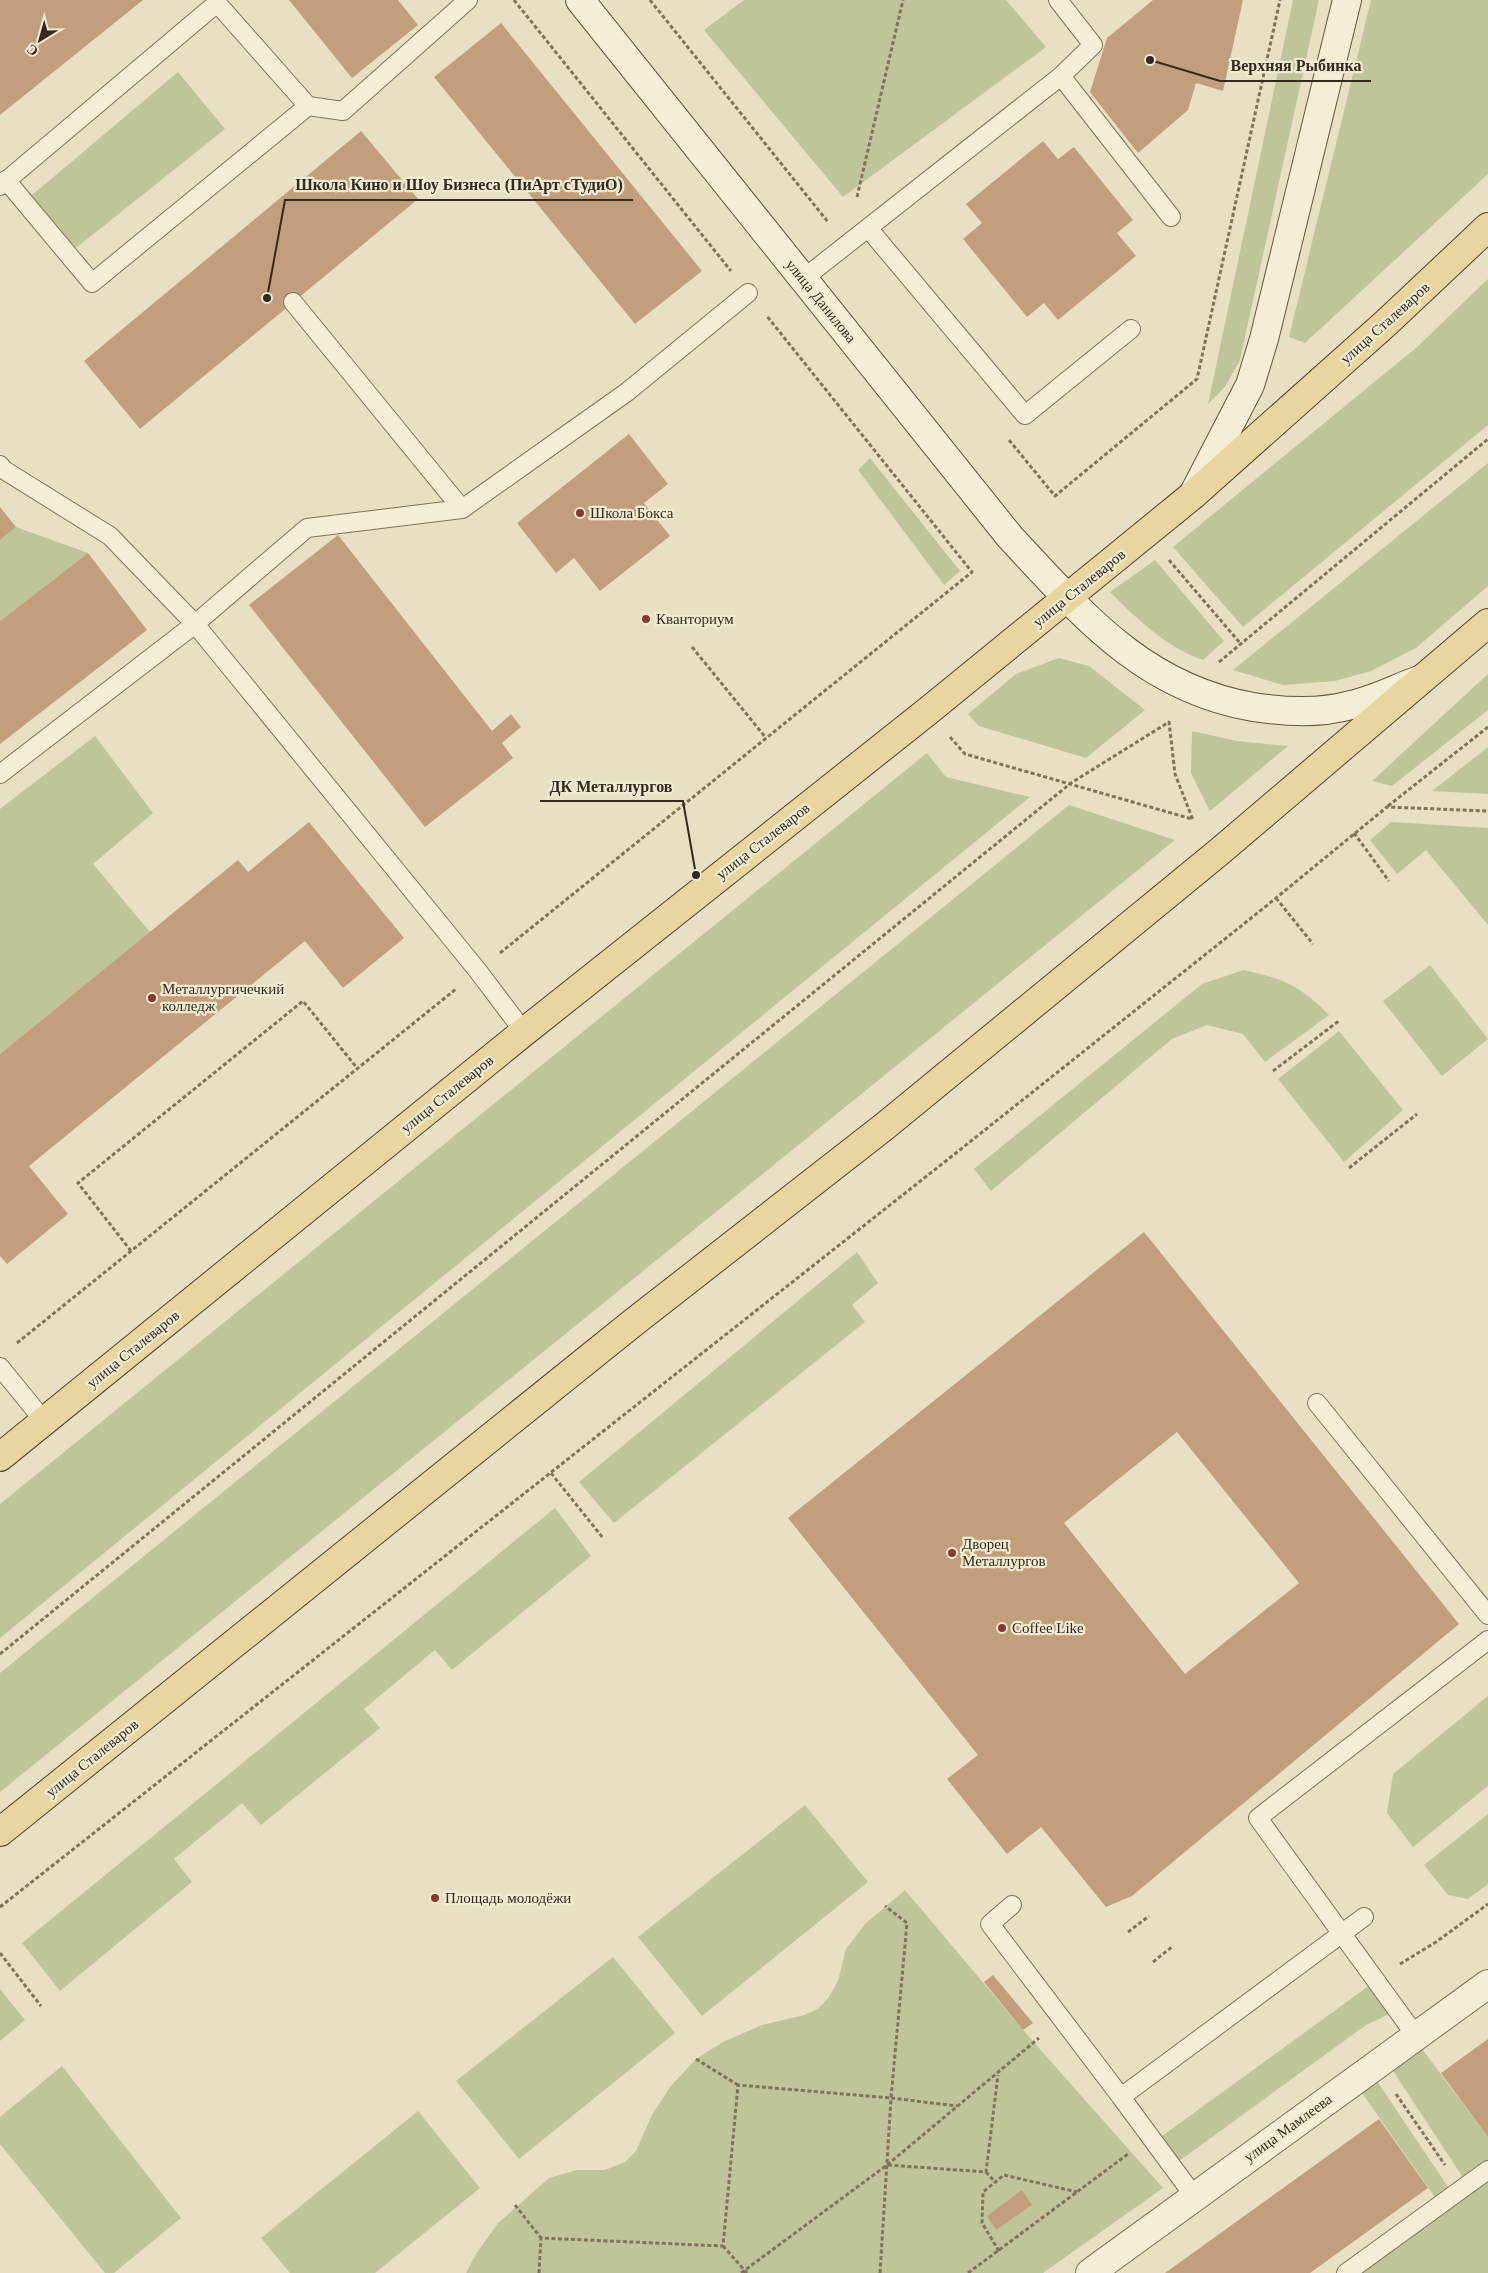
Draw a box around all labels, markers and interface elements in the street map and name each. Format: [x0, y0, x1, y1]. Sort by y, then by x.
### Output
north arrow [15, 15, 65, 65]
text: С [24, 41, 41, 59]
callout: Верхняя Рыбинка [1220, 50, 1371, 81]
text: Верхняя Рыбинка [1231, 57, 1361, 75]
callout: Школа Кино и Шоу Бизнеса (ПиАрт сТудиО) [285, 169, 633, 200]
text: Школа Кино и Шоу Бизнеса (ПиАрт сТудиО) [295, 176, 623, 194]
street label: улица Данилова [783, 256, 860, 346]
street label: улица Сталеваров [1337, 279, 1433, 367]
place label: Школа Бокса [590, 505, 674, 521]
marker: Школа Бокса [574, 507, 586, 519]
street label: улица Сталеваров [1030, 546, 1128, 630]
place label: Кванториум [656, 611, 734, 627]
marker: Кванториум [640, 613, 652, 625]
callout: ДК Металлургов [540, 770, 683, 801]
text: ДК Металлургов [550, 778, 673, 796]
street label: улица Сталеваров [713, 800, 813, 882]
place label: Металлургичечкий колледж [162, 981, 284, 1014]
marker: Металлургичечкий колледж [146, 992, 158, 1004]
street label: улица Сталеваров [398, 1052, 496, 1136]
street label: улица Сталеваров [84, 1307, 182, 1391]
place label: Дворец Металлургов [962, 1536, 1046, 1569]
marker: Дворец Металлургов [946, 1547, 958, 1559]
place label: Coffee Like [1012, 1620, 1084, 1636]
marker: Coffee Like [996, 1622, 1008, 1634]
street label: улица Сталеваров [43, 1716, 141, 1800]
place label: Площадь молодёжи [445, 1890, 571, 1906]
marker: Площадь молодёжи [429, 1892, 441, 1904]
street label: улица Мамлеева [1241, 2091, 1335, 2165]

